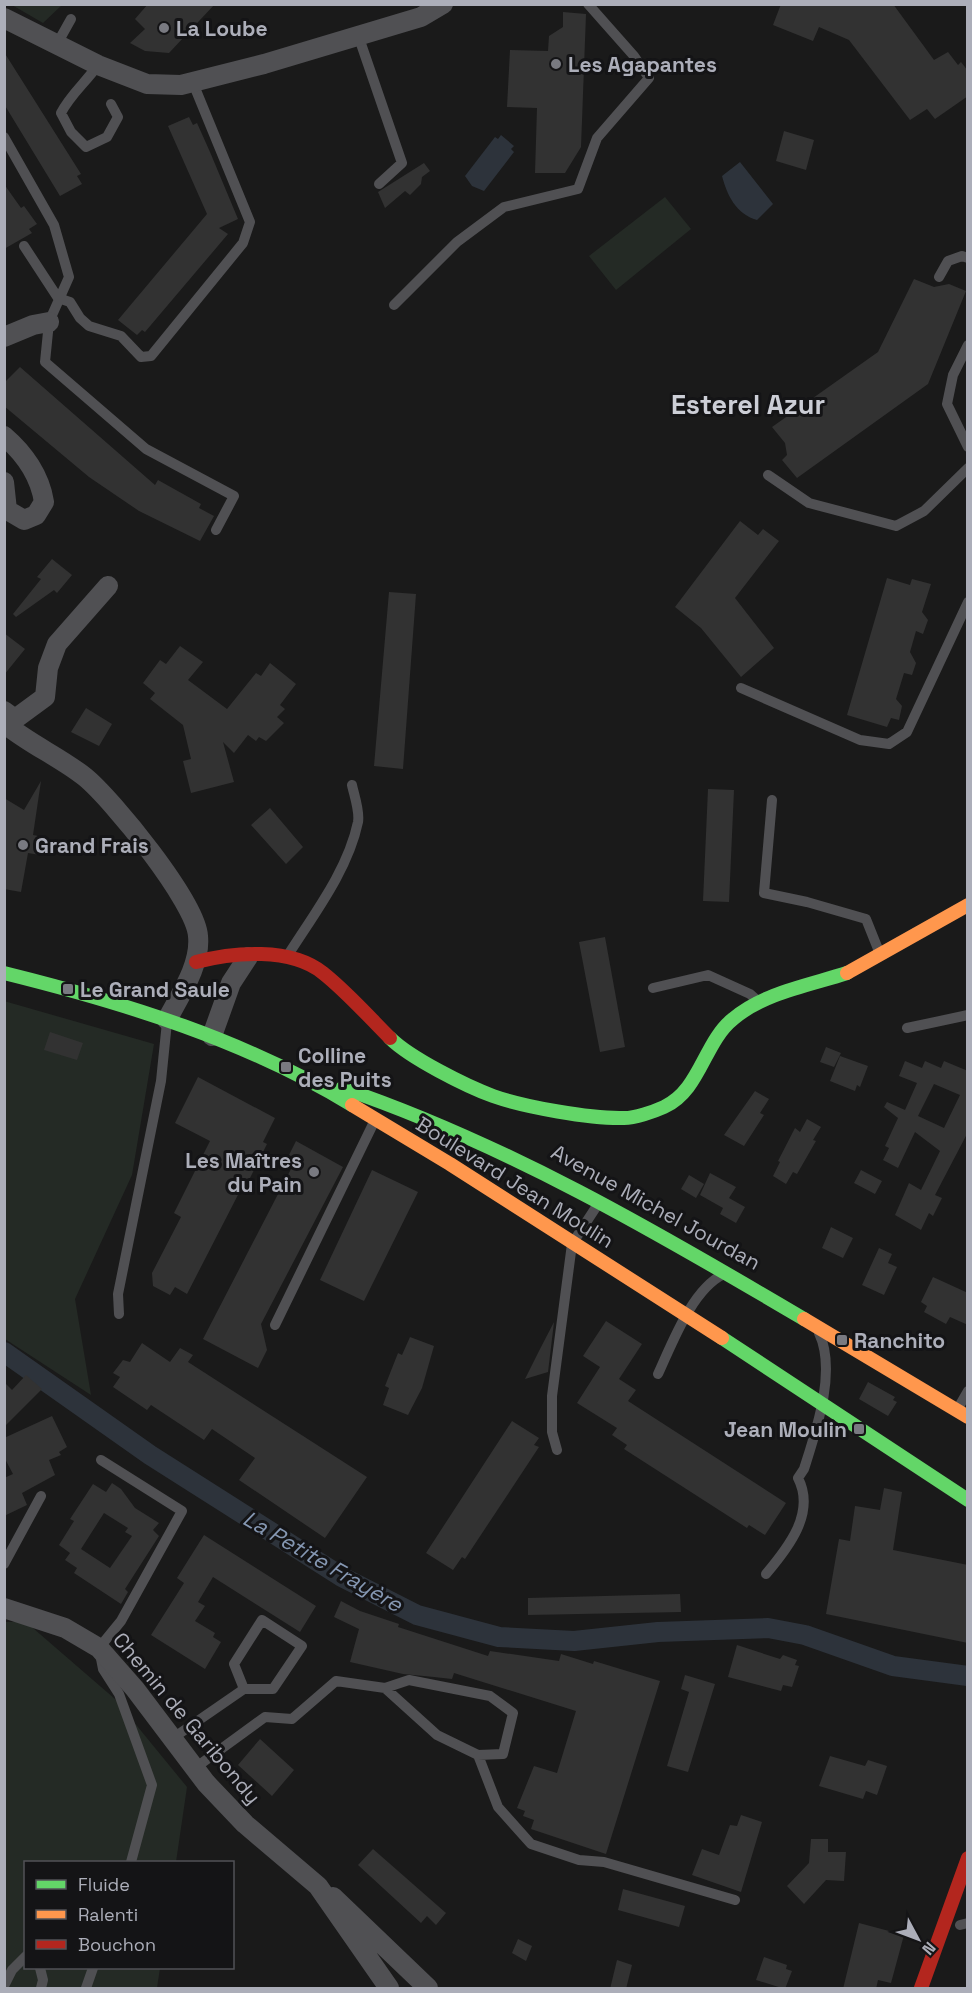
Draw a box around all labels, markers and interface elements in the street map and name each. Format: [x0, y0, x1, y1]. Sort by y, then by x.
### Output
place label: La Loube [176, 15, 268, 42]
marker: La Loube [157, 21, 171, 35]
place label: Les Agapantes [568, 51, 717, 78]
marker: Les Agapantes [549, 57, 563, 71]
district label: Esterel Azur [671, 387, 825, 422]
place label: Grand Frais [35, 832, 149, 859]
marker: Grand Frais [16, 838, 30, 852]
place label: Le Grand Saule [80, 976, 230, 1003]
marker: Le Grand Saule [61, 982, 75, 996]
place label: Colline des Puits [298, 1042, 392, 1093]
marker: Colline des Puits [279, 1060, 293, 1074]
street label: Boulevard Jean Moulin [411, 1110, 619, 1254]
street label: Avenue Michel Jourdan [547, 1138, 765, 1276]
place label: Les Maîtres du Pain [185, 1147, 302, 1198]
marker: Les Maîtres du Pain [307, 1165, 321, 1179]
place label: Ranchito [854, 1327, 945, 1354]
marker: Ranchito [835, 1333, 849, 1347]
place label: Jean Moulin [724, 1416, 847, 1443]
marker: Jean Moulin [852, 1422, 866, 1436]
water label: La Petite Frayère [238, 1504, 408, 1618]
street label: Chemin de Garibondy [107, 1626, 267, 1810]
legend [24, 1861, 234, 1969]
text: Fluide [78, 1873, 130, 1896]
text: Ralenti [78, 1903, 138, 1926]
north arrow [888, 1909, 948, 1969]
text: Bouchon [78, 1933, 156, 1956]
text: N [917, 1938, 940, 1959]

